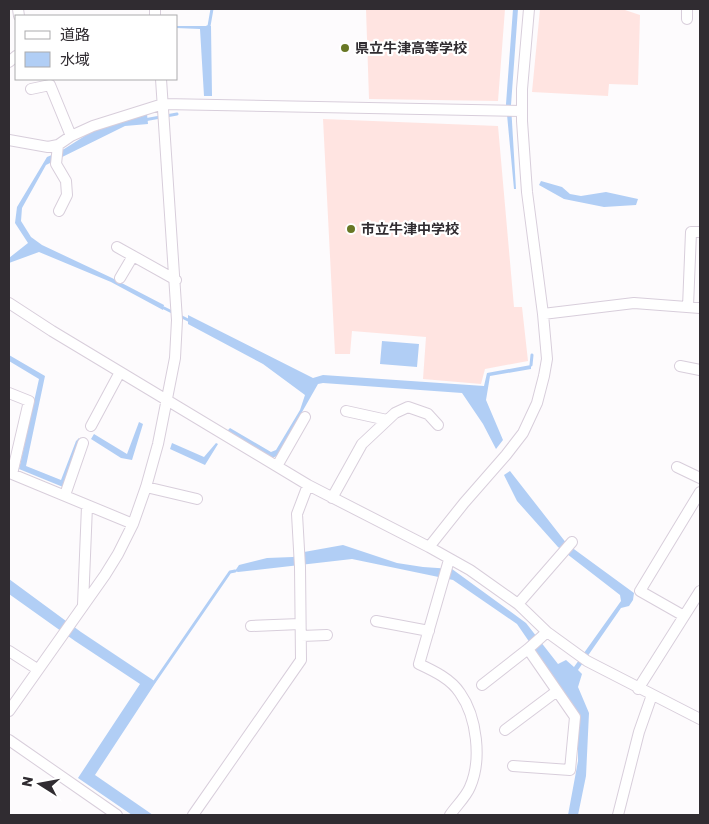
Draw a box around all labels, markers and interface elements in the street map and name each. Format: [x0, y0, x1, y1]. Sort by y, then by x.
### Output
legend [15, 15, 178, 80]
text: 道路 [60, 26, 90, 44]
place label: 県立牛津高等学校 [355, 40, 467, 57]
marker: 県立牛津高等学校 [339, 42, 351, 54]
text: 水域 [60, 51, 90, 69]
place label: 市立牛津中学校 [361, 221, 459, 238]
marker: 市立牛津中学校 [345, 223, 357, 235]
north arrow [15, 759, 65, 809]
text: N [18, 775, 37, 788]

